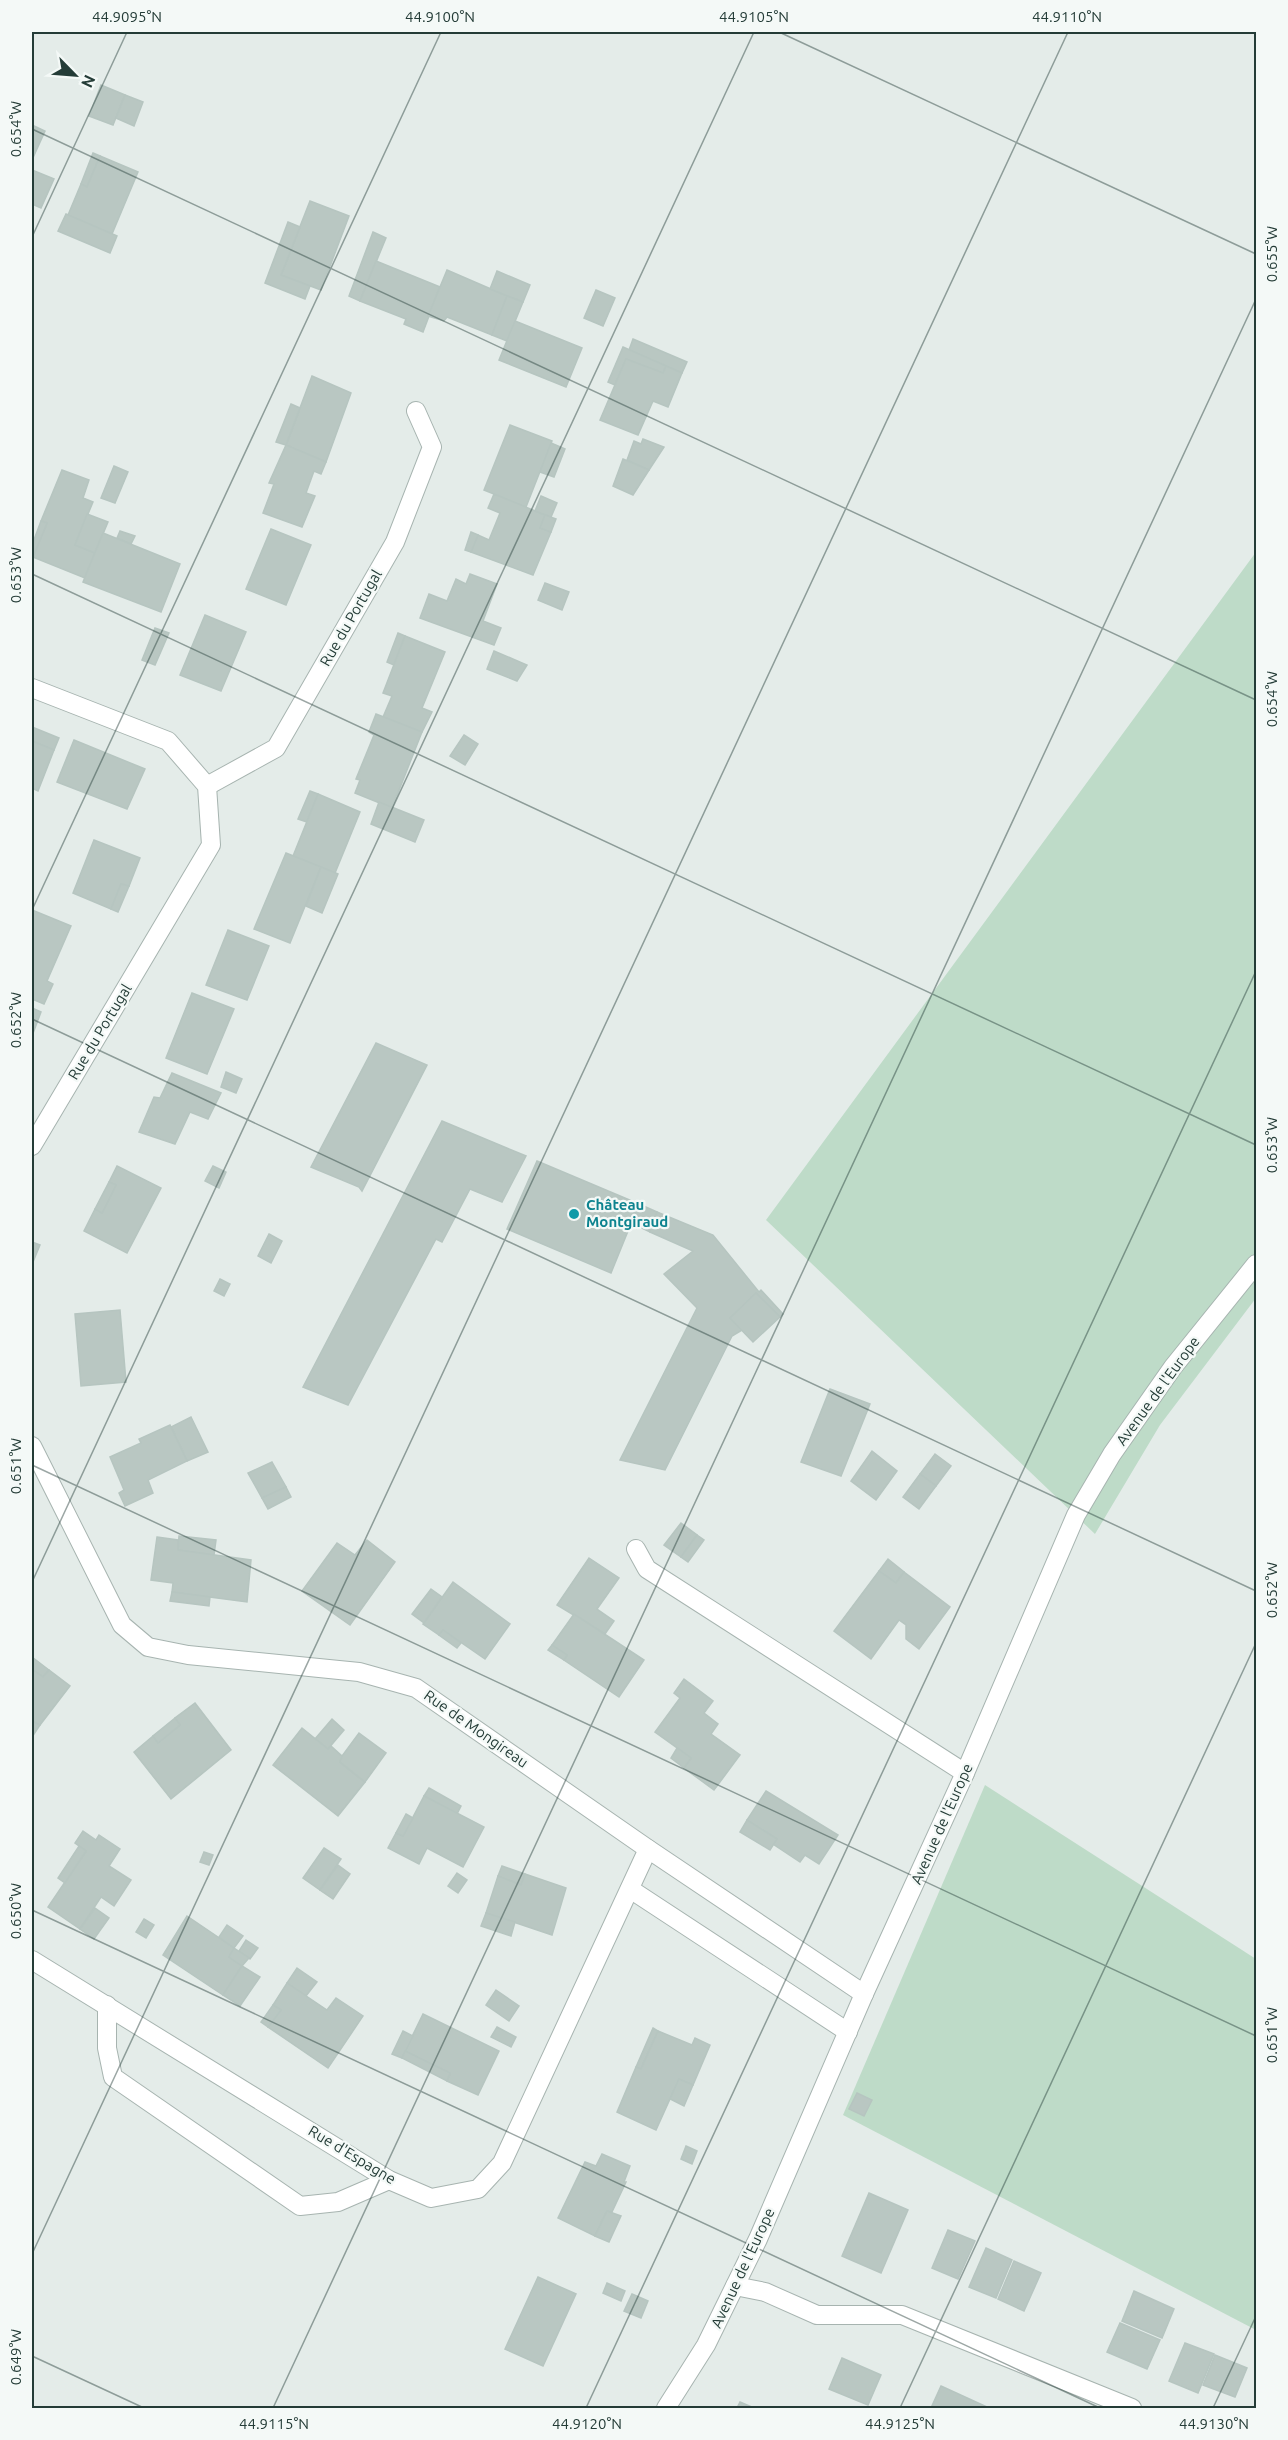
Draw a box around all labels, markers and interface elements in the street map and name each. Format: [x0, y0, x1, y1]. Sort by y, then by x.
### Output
text: 44.9095°N [92, 8, 162, 25]
text: 44.9100°N [405, 8, 475, 25]
text: 44.9105°N [719, 8, 789, 25]
text: 44.9110°N [1032, 8, 1102, 25]
north arrow [45, 45, 105, 105]
text: N [78, 72, 99, 91]
text: 0.654°W [7, 101, 24, 157]
text: 0.655°W [1263, 226, 1280, 282]
text: 0.653°W [7, 547, 24, 603]
street label: Rue du Portugal [316, 567, 385, 669]
text: 0.654°W [1263, 671, 1280, 727]
street label: Rue du Portugal [64, 981, 135, 1083]
text: 0.652°W [7, 992, 24, 1048]
text: 0.653°W [1263, 1117, 1280, 1173]
place label: Château Montgiraud [586, 1196, 668, 1230]
marker: Château Montgiraud [567, 1207, 581, 1221]
street label: Avenue de l'Europe [1112, 1333, 1203, 1448]
text: 0.651°W [7, 1438, 24, 1494]
text: 0.652°W [1263, 1562, 1280, 1618]
street label: Rue de Mongireau [421, 1686, 532, 1771]
street label: Avenue de l'Europe [907, 1761, 976, 1887]
text: 0.650°W [7, 1883, 24, 1939]
text: 0.651°W [1263, 2007, 1280, 2063]
street label: Rue d'Espagne [305, 2122, 399, 2187]
street label: Avenue de l'Europe [707, 2205, 778, 2330]
text: 0.649°W [7, 2329, 24, 2385]
text: 44.9115°N [239, 2415, 309, 2432]
text: 44.9120°N [552, 2415, 622, 2432]
text: 44.9125°N [865, 2415, 935, 2432]
text: 44.9130°N [1179, 2415, 1249, 2432]

